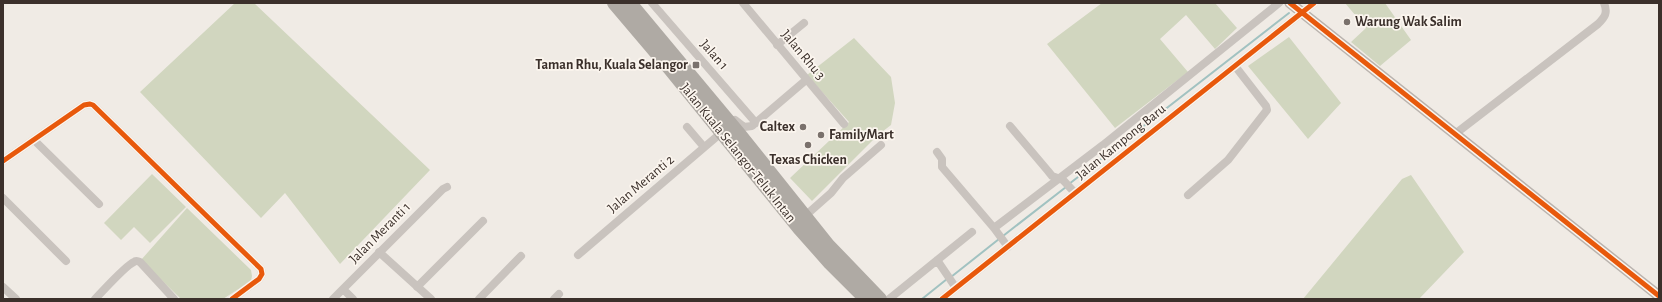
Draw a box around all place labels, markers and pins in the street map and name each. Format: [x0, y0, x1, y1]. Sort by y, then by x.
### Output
place label: Warung Wak Salim [1355, 15, 1462, 29]
marker: Warung Wak Salim [1342, 17, 1352, 27]
place label: Taman Rhu, Kuala Selangor [535, 58, 688, 72]
marker: Taman Rhu, Kuala Selangor [691, 60, 701, 70]
place label: Caltex [760, 120, 796, 134]
marker: Caltex [798, 122, 808, 132]
place label: FamilyMart [829, 128, 894, 142]
marker: FamilyMart [816, 130, 826, 140]
marker: Texas Chicken [803, 140, 813, 150]
place label: Texas Chicken [769, 153, 847, 167]

